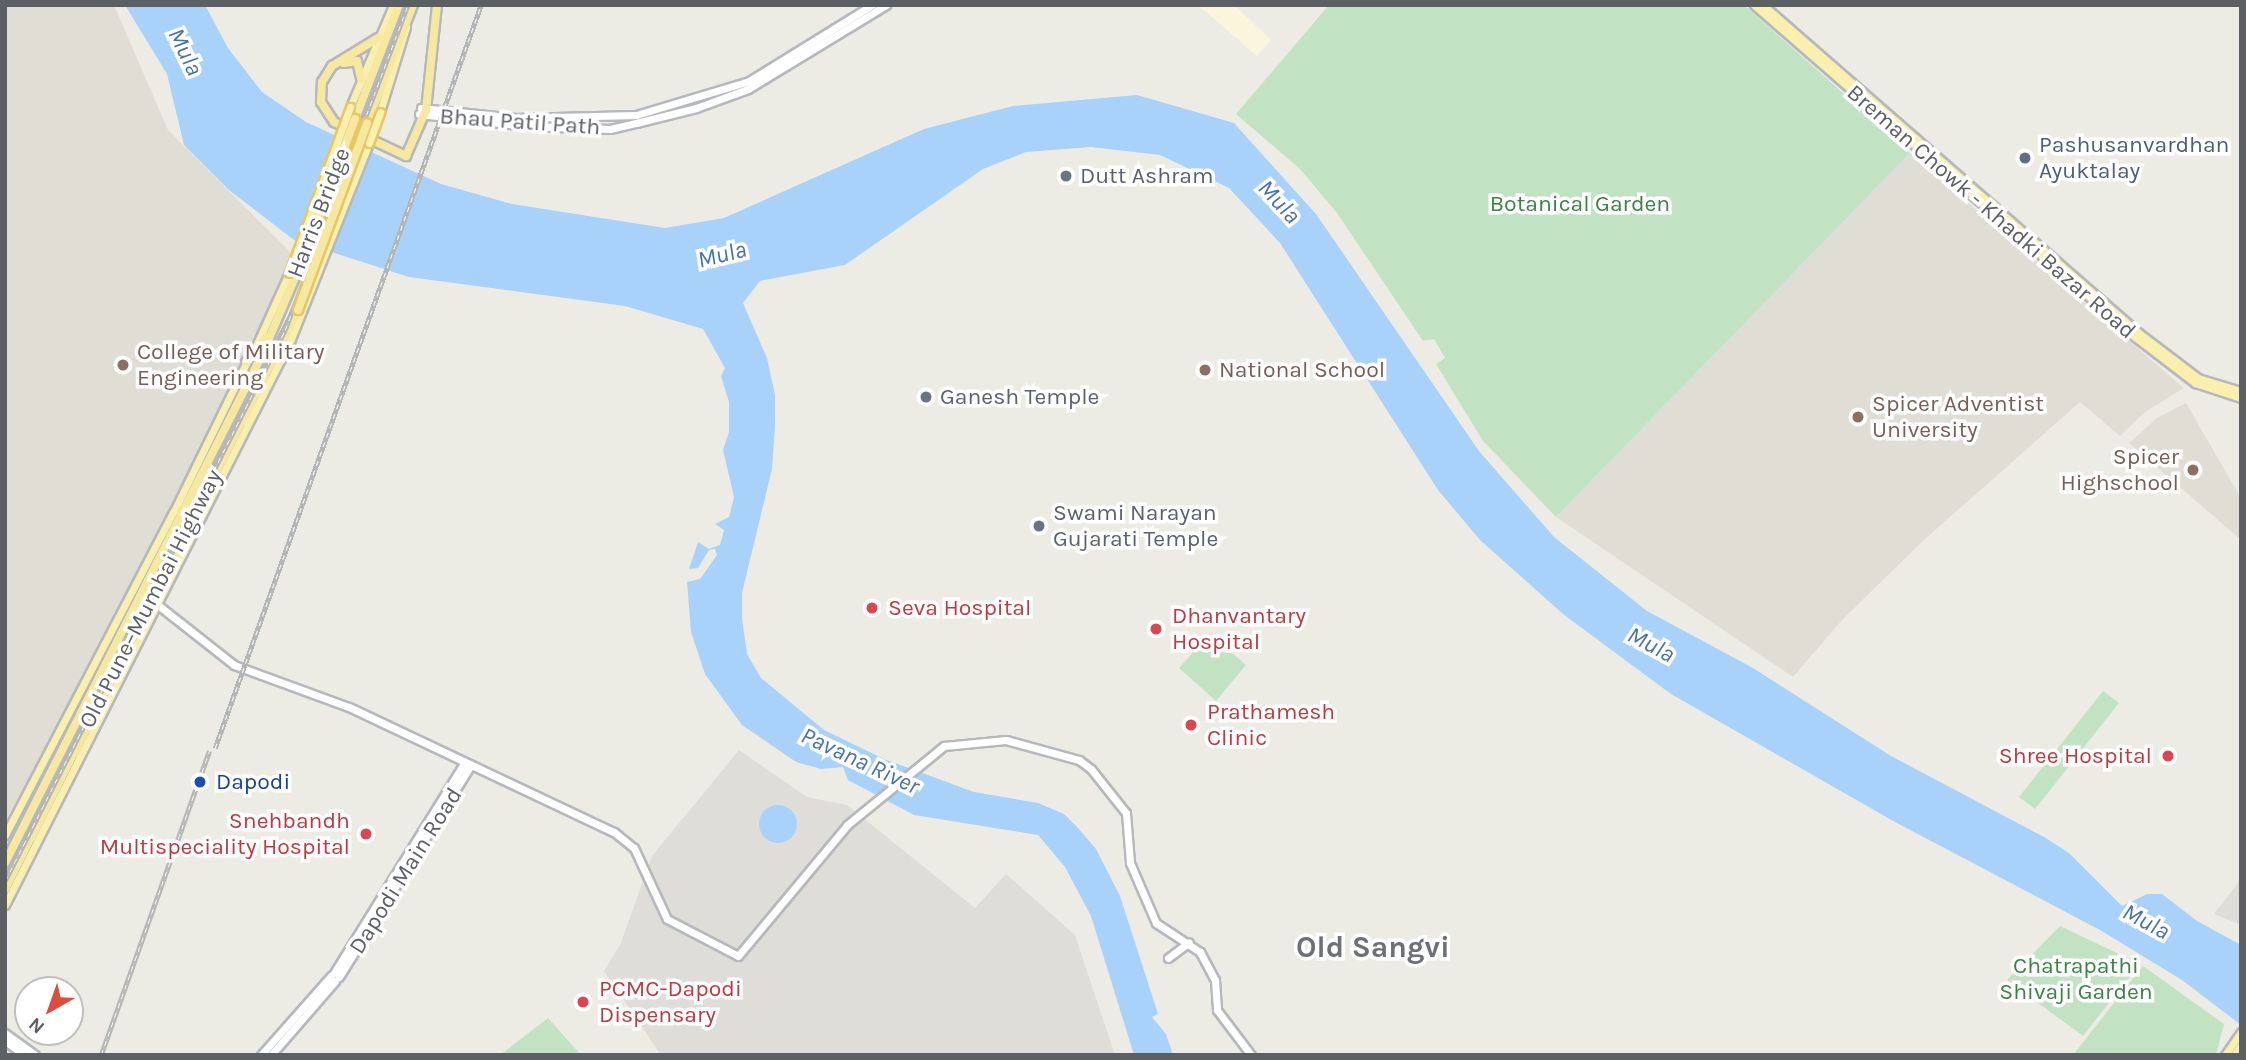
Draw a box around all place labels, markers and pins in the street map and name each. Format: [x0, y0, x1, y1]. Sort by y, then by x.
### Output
place label: Pashusanvardhan Ayuktalay [2039, 131, 2229, 185]
marker: Pashusanvardhan Ayuktalay [2017, 150, 2033, 166]
place label: Dutt Ashram [1080, 162, 1214, 190]
marker: Dutt Ashram [1058, 168, 1074, 184]
place label: College of Military Engineering [137, 338, 324, 392]
place label: National School [1219, 356, 1385, 384]
marker: College of Military Engineering [115, 357, 131, 373]
marker: National School [1197, 362, 1213, 378]
place label: Ganesh Temple [940, 383, 1099, 411]
marker: Ganesh Temple [918, 389, 934, 405]
place label: Spicer Adventist University [1872, 390, 2044, 444]
marker: Spicer Adventist University [1850, 409, 1866, 425]
place label: Spicer Highschool [2060, 443, 2179, 497]
marker: Spicer Highschool [2185, 462, 2201, 478]
place label: Swami Narayan Gujarati Temple [1053, 499, 1218, 553]
marker: Swami Narayan Gujarati Temple [1031, 518, 1047, 534]
place label: Seva Hospital [888, 594, 1031, 622]
marker: Seva Hospital [862, 598, 882, 618]
place label: Dhanvantary Hospital [1172, 602, 1306, 656]
marker: Dhanvantary Hospital [1146, 619, 1166, 639]
place label: Prathamesh Clinic [1207, 698, 1335, 752]
marker: Prathamesh Clinic [1181, 715, 1201, 735]
place label: Shree Hospital [1999, 742, 2152, 770]
marker: Shree Hospital [2158, 746, 2178, 766]
place label: Dapodi [216, 768, 290, 796]
marker: Dapodi [190, 772, 210, 792]
place label: Snehbandh Multispeciality Hospital [100, 807, 350, 861]
marker: Snehbandh Multispeciality Hospital [356, 824, 376, 844]
place label: PCMC-Dapodi Dispensary [599, 975, 742, 1029]
marker: PCMC-Dapodi Dispensary [573, 992, 593, 1012]

